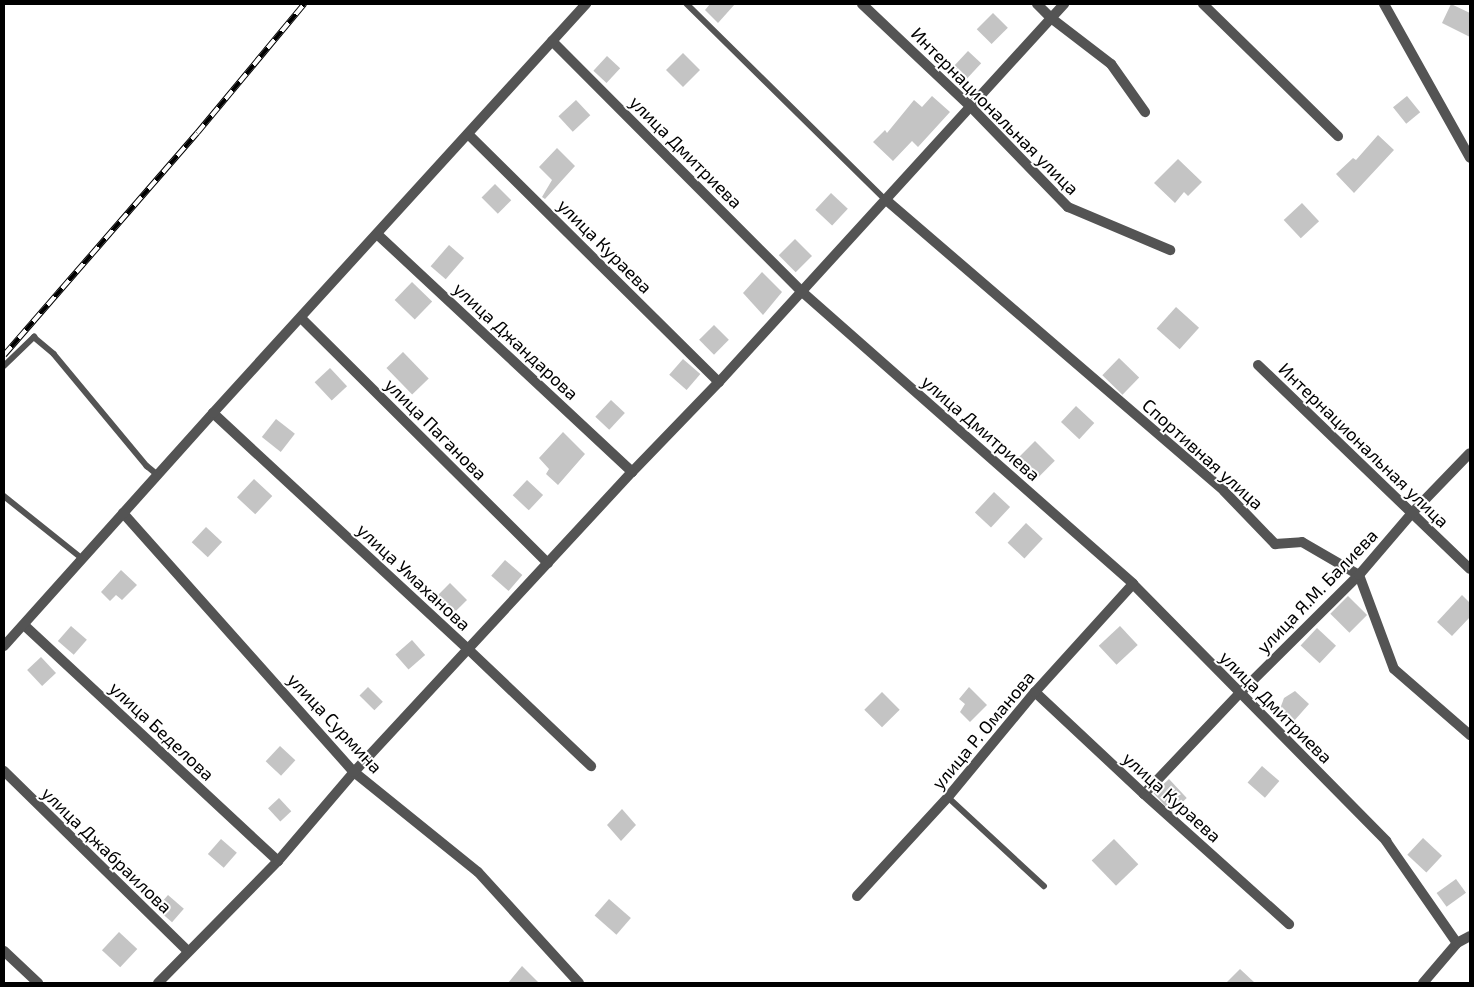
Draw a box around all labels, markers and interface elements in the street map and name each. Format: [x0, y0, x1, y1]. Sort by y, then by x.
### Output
street label: Интернациональная улица [907, 23, 1083, 199]
street label: улица Дмитриева [625, 91, 747, 213]
street label: улица Кураева [553, 194, 657, 298]
street label: улица Джандарова [449, 278, 583, 404]
street label: Интернациональная улица [1274, 358, 1454, 532]
street label: улица Дмитриева [917, 371, 1045, 485]
street label: улица Паганова [381, 374, 491, 484]
street label: Спортивная улица [1138, 394, 1268, 514]
street label: улица Умаханова [353, 519, 475, 635]
street label: улица Я.М. Балиева [1252, 524, 1382, 658]
street label: улица Дмитриева [1215, 646, 1337, 768]
street label: улица Р. Оманова [927, 666, 1039, 794]
street label: улица Сурмина [283, 668, 387, 778]
street label: улица Беделова [105, 677, 219, 785]
street label: улица Кураева [1119, 747, 1225, 847]
street label: улица Джабраилова [37, 782, 177, 918]

